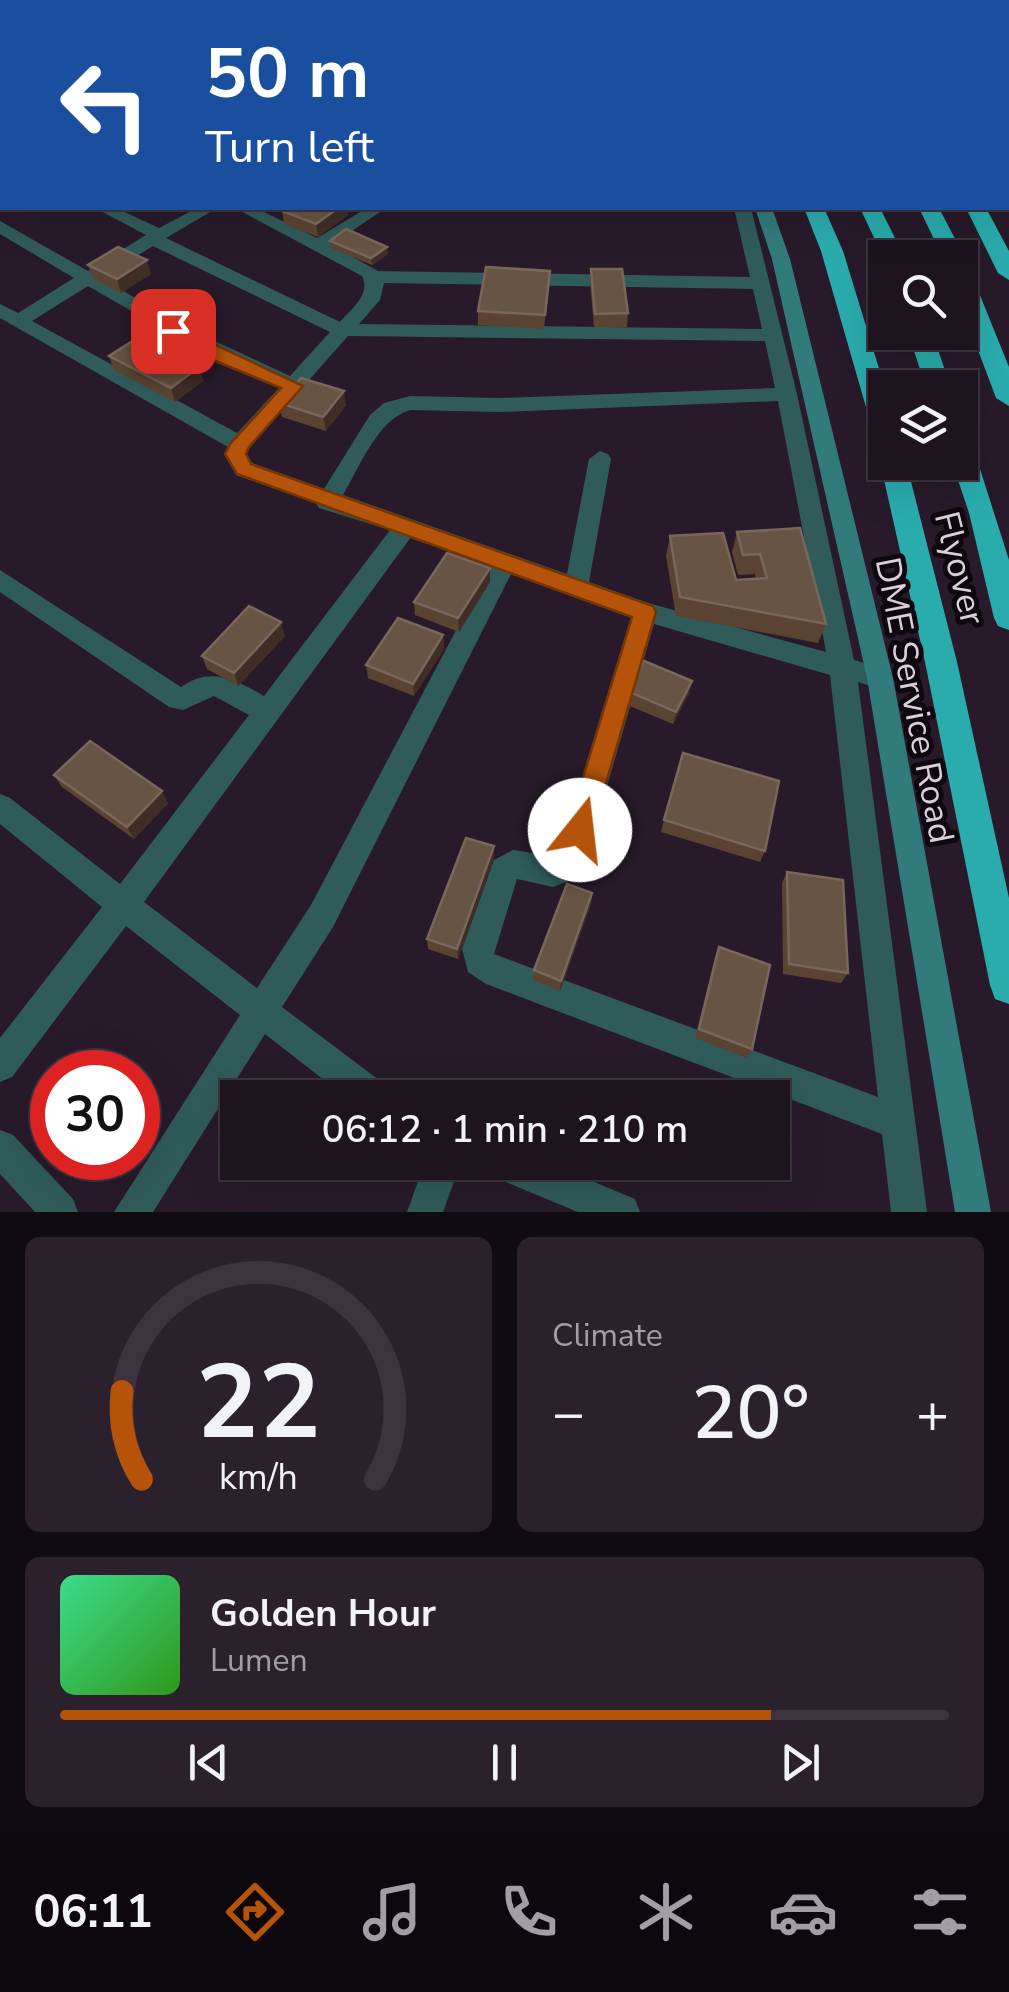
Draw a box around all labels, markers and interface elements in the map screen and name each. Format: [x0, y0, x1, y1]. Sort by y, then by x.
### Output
text: 50 m [205, 26, 369, 122]
icon: left [40, 40, 170, 170]
text: Turn left [205, 117, 374, 178]
map controls [868, 240, 978, 480]
button: search [868, 240, 978, 350]
pin [131, 289, 216, 374]
icon: arrive [146, 304, 201, 359]
button: layers [868, 370, 978, 480]
street label: Flyover [923, 507, 996, 630]
street label: DME Service Road [864, 553, 965, 847]
position arrow [528, 778, 632, 882]
speed limit sign: 30 [30, 1050, 160, 1180]
text: 06:12 · 1 min · 210 m [322, 1104, 688, 1155]
text: Climate [552, 1314, 663, 1357]
text: 22 [196, 1332, 321, 1474]
text: 20° [691, 1362, 810, 1464]
text: − [552, 1376, 585, 1451]
text: + [916, 1376, 949, 1451]
text: km/h [219, 1453, 298, 1502]
text: Golden Hour [210, 1588, 436, 1639]
text: Lumen [210, 1639, 308, 1682]
icon: previous [181, 1735, 236, 1790]
icon: pause [477, 1735, 532, 1790]
icon: next [773, 1735, 828, 1790]
icon: directions [220, 1877, 290, 1947]
icon: music [357, 1877, 427, 1947]
icon: phone [494, 1877, 564, 1947]
icon: climate [631, 1877, 701, 1947]
icon: car [768, 1877, 838, 1947]
icon: filters [905, 1877, 975, 1947]
text: 06:11 [34, 1882, 153, 1943]

